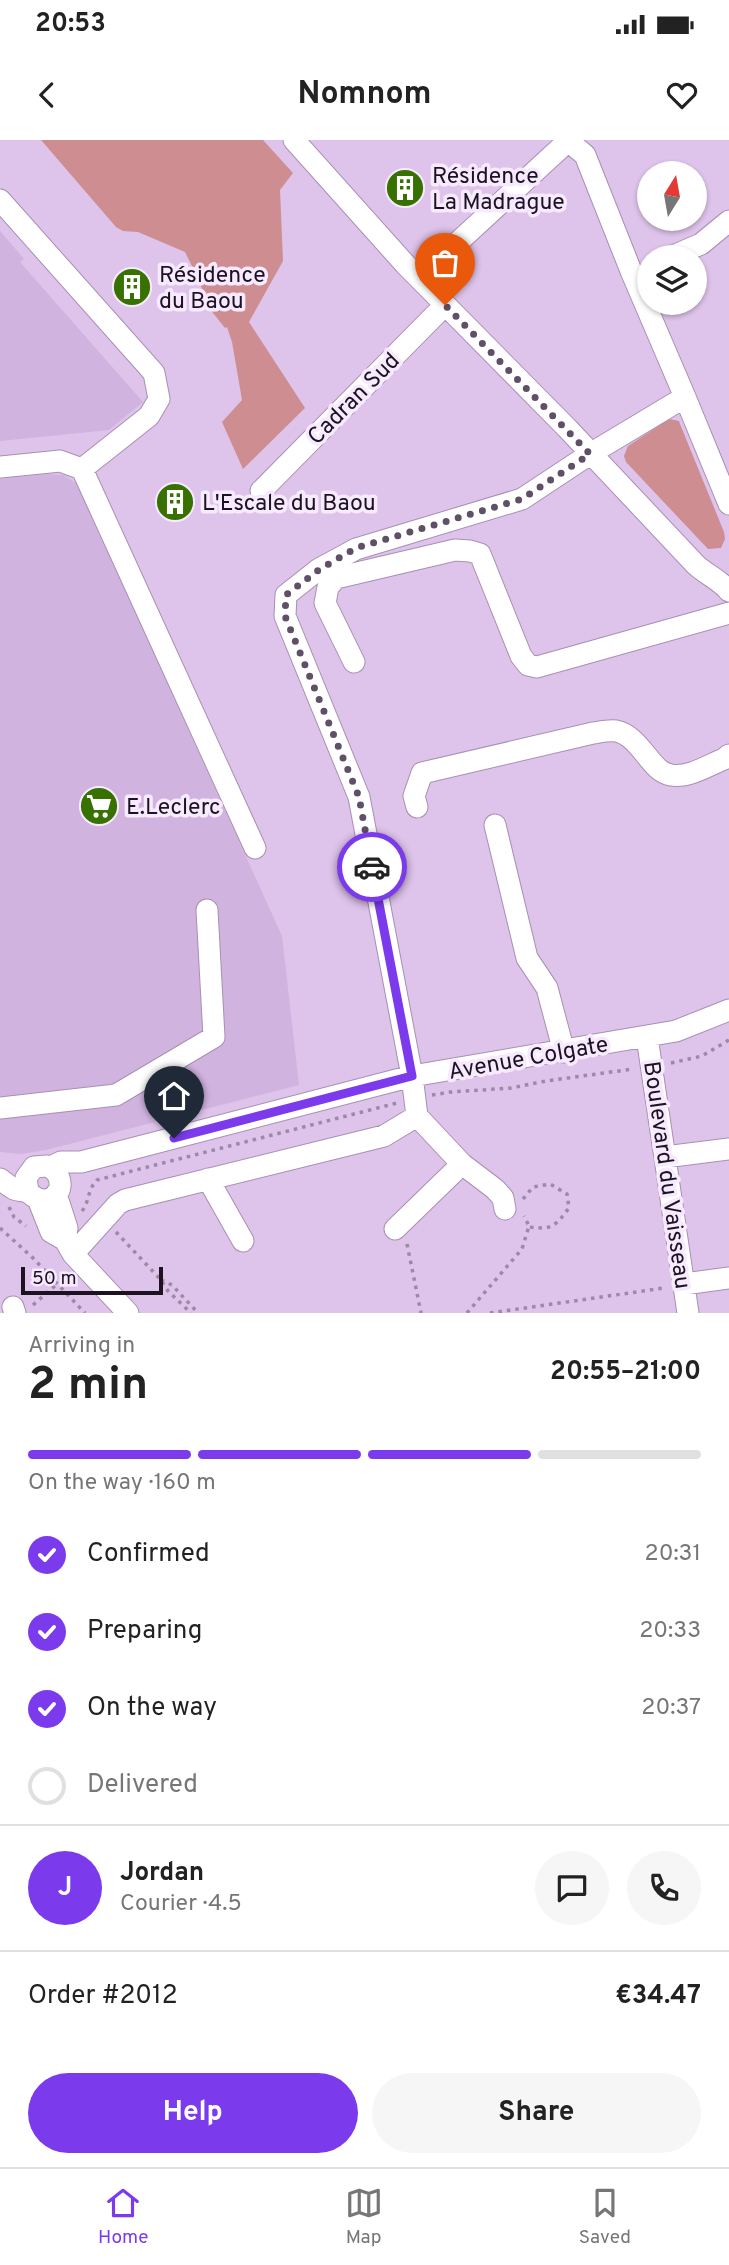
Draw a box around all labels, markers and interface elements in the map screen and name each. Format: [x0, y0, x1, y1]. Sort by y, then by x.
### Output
text: 20:53 [35, 8, 106, 41]
text: Nomnom [298, 75, 431, 115]
icon: back [28, 76, 66, 114]
icon: heart [663, 76, 701, 114]
north arrow [637, 161, 707, 231]
map controls [637, 161, 707, 315]
place label: Résidence La Madrague [432, 163, 565, 218]
building icon: Résidence La Madrague [384, 167, 426, 209]
pin [415, 233, 475, 305]
icon: bag [426, 244, 464, 282]
button: layers [637, 245, 707, 315]
place label: Résidence du Baou [159, 262, 266, 317]
building icon: Résidence du Baou [111, 266, 153, 308]
street label: Cadran Sud [302, 347, 407, 452]
building icon: L'Escale du Baou [154, 481, 196, 523]
place label: L'Escale du Baou [202, 490, 376, 519]
supermarket icon: E.Leclerc [78, 785, 120, 827]
place label: E.Leclerc [126, 794, 221, 823]
courier [337, 832, 407, 902]
icon: car [353, 848, 391, 886]
street label: Avenue Colgate [446, 1031, 611, 1088]
street label: Boulevard du Vaisseau [635, 1060, 696, 1291]
pin [144, 1066, 204, 1138]
icon: home [155, 1077, 193, 1115]
scale bar [21, 1264, 163, 1296]
text: 50 m [32, 1267, 77, 1291]
text: Arriving in [28, 1332, 135, 1361]
text: 20:55–21:00 [550, 1356, 701, 1389]
text: 2 min [28, 1357, 148, 1416]
text: On the way · 160 m [28, 1469, 216, 1498]
icon: check [28, 1536, 66, 1574]
text: Confirmed [87, 1538, 210, 1571]
text: 20:31 [645, 1540, 701, 1569]
icon: check [28, 1613, 66, 1651]
text: Preparing [87, 1615, 202, 1648]
text: 20:33 [639, 1617, 701, 1646]
icon: check [28, 1690, 66, 1728]
text: On the way [87, 1692, 217, 1725]
text: 20:37 [641, 1694, 701, 1723]
text: Delivered [87, 1769, 198, 1802]
button: chat [535, 1851, 609, 1925]
button: phone [627, 1851, 701, 1925]
text: Jordan [120, 1857, 204, 1890]
text: J [58, 1872, 72, 1905]
text: Courier · 4.5 [120, 1890, 242, 1919]
text: Order #2012 [28, 1980, 178, 2013]
text: €34.47 [615, 1980, 701, 2013]
button: Help [28, 2073, 358, 2153]
button: Share [372, 2073, 701, 2153]
tab: Home [98, 2184, 149, 2250]
tab: Map [345, 2184, 383, 2250]
tab: Saved [579, 2184, 631, 2250]

